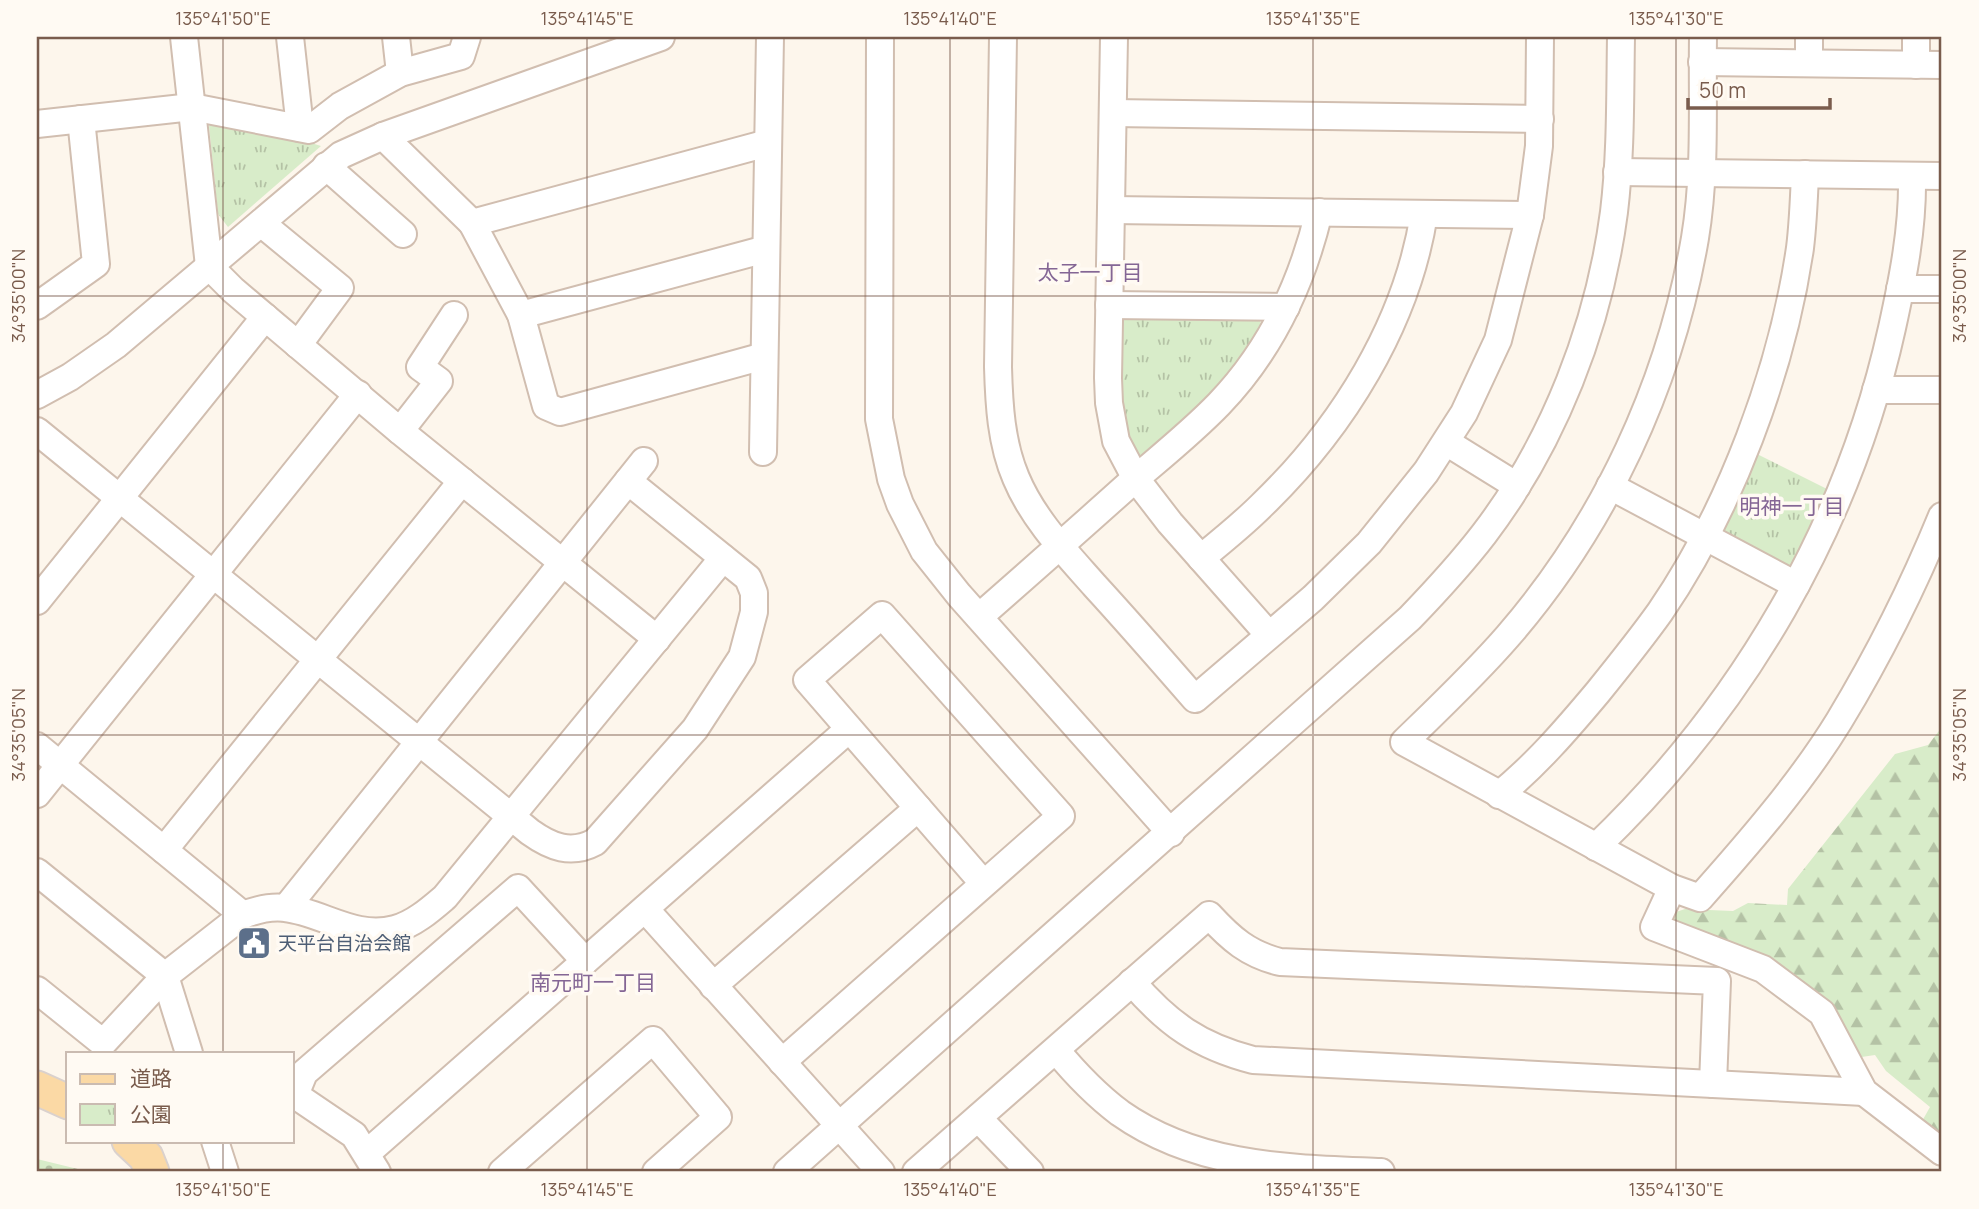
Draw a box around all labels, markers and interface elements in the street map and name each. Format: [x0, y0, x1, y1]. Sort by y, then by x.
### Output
text: 135°41'50"E [175, 6, 271, 30]
text: 135°41'45"E [540, 6, 634, 30]
text: 135°41'40"E [903, 6, 997, 30]
text: 135°41'35"E [1266, 6, 1360, 30]
text: 135°41'30"E [1628, 6, 1724, 30]
scale bar [1688, 66, 1830, 110]
text: 50 m [1699, 76, 1746, 104]
text: 34°35'00"N [6, 249, 30, 343]
text: 34°35'00"N [1947, 249, 1971, 343]
district label: 太子一丁目 [1038, 258, 1143, 286]
district label: 明神一丁目 [1740, 492, 1845, 520]
text: 34°35'05"N [6, 688, 30, 782]
text: 34°35'05"N [1947, 688, 1971, 782]
public building icon: 天平台自治会館 [235, 924, 273, 962]
place label: 天平台自治会館 [278, 930, 411, 956]
district label: 南元町一丁目 [530, 968, 656, 996]
legend [66, 1052, 294, 1142]
text: 道路 [130, 1064, 172, 1092]
text: 公園 [130, 1100, 172, 1128]
text: 135°41'50"E [175, 1177, 271, 1201]
text: 135°41'45"E [540, 1177, 634, 1201]
text: 135°41'40"E [903, 1177, 997, 1201]
text: 135°41'35"E [1266, 1177, 1360, 1201]
text: 135°41'30"E [1628, 1177, 1724, 1201]

